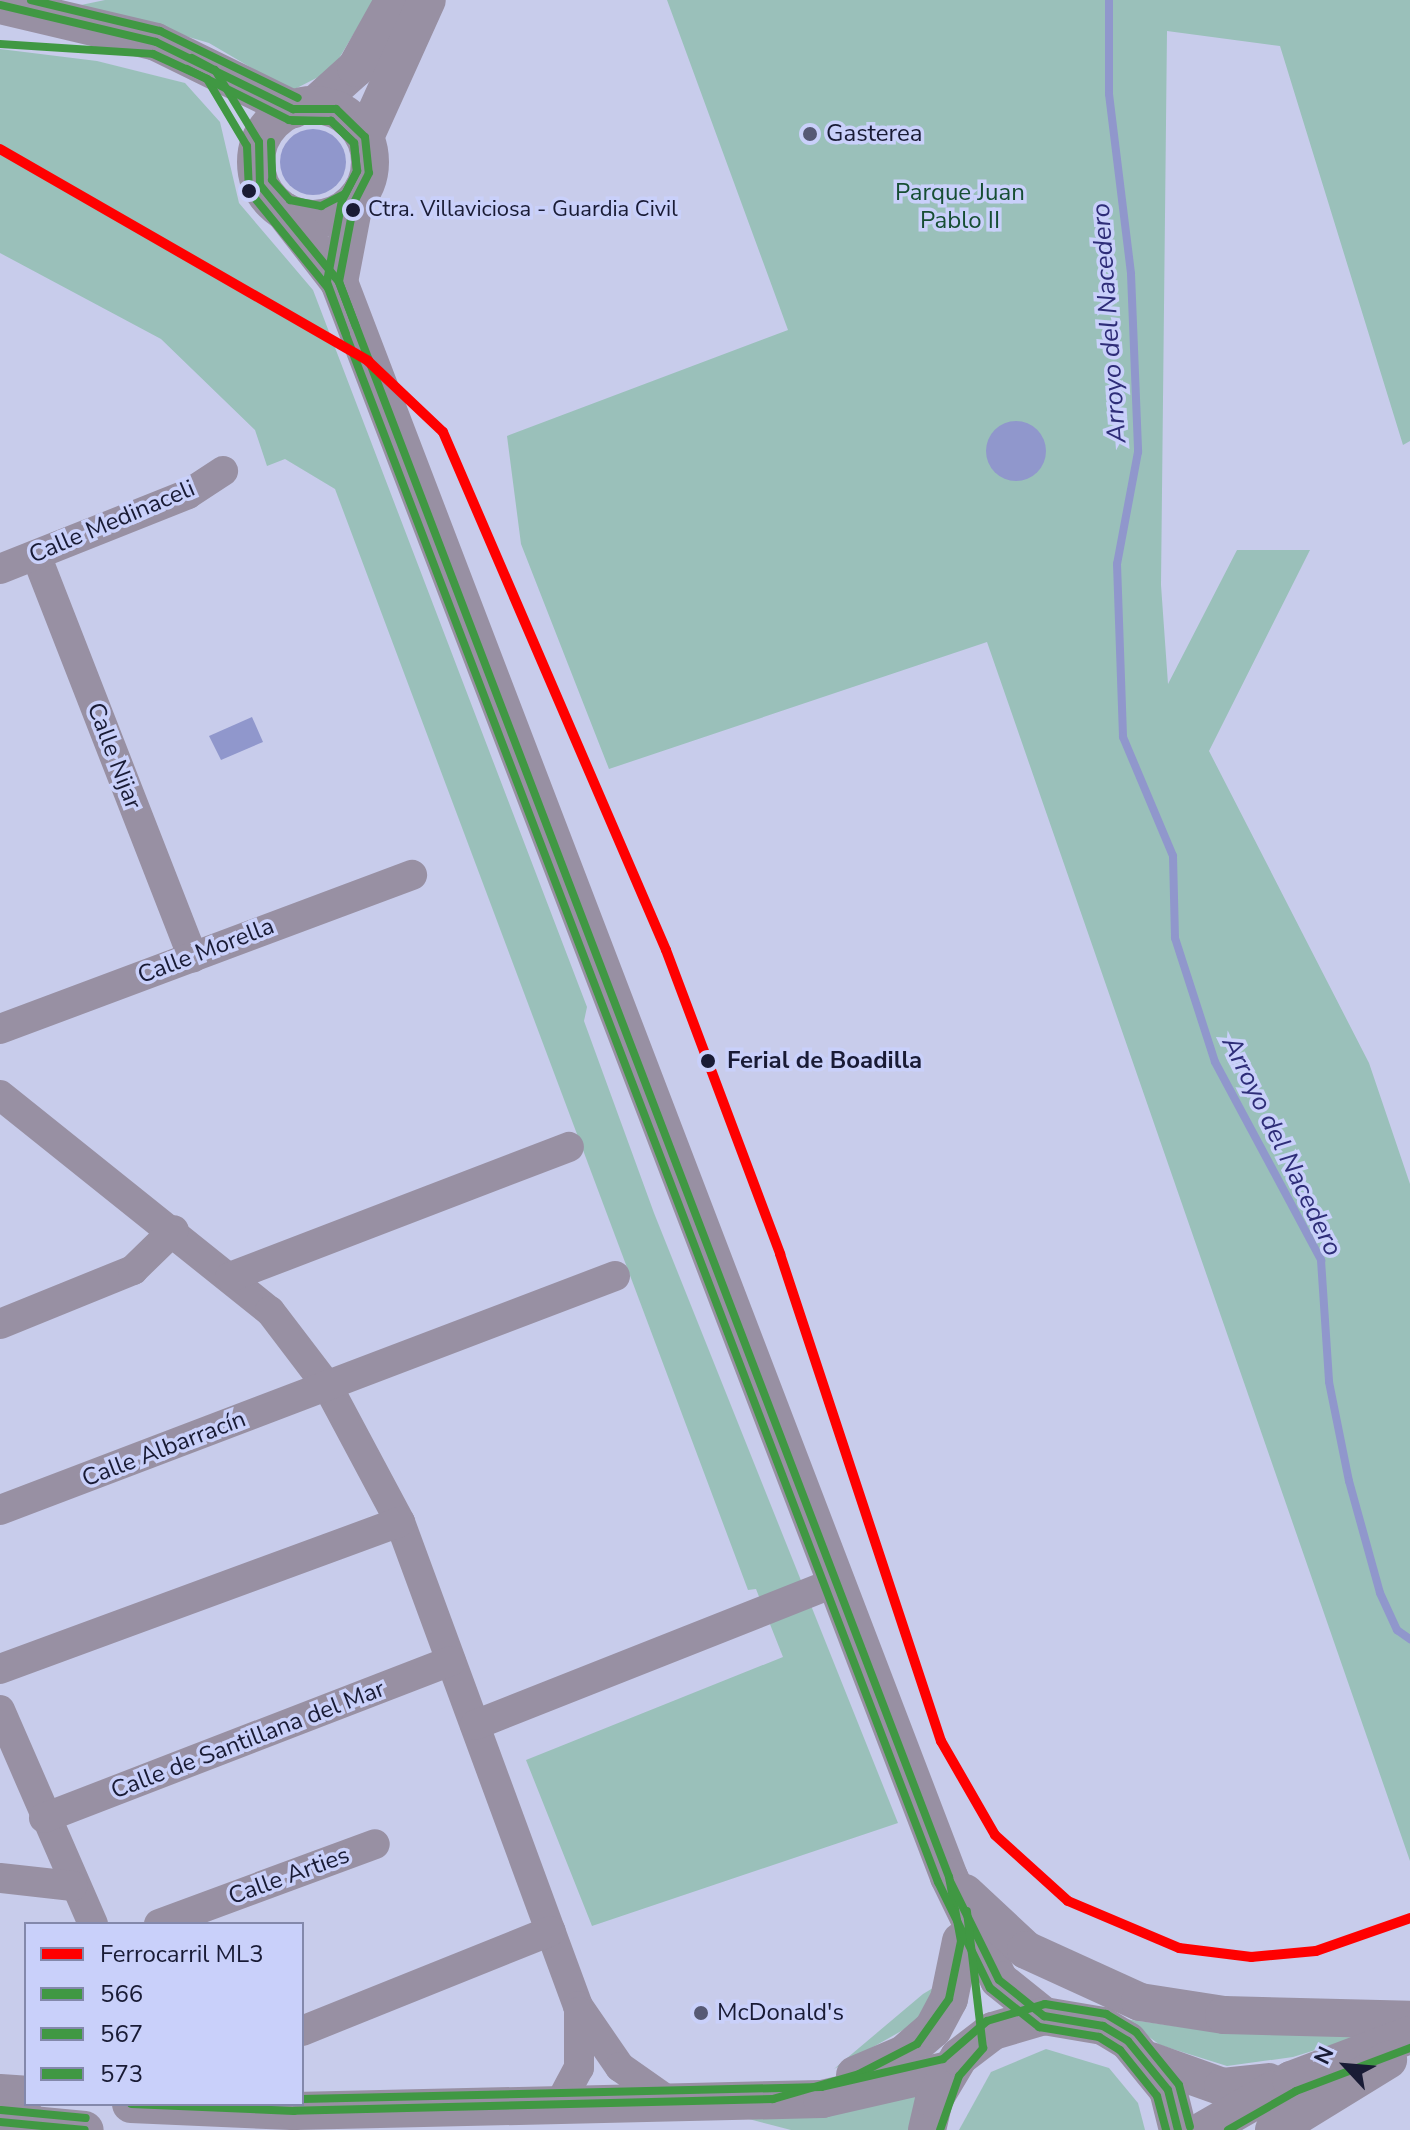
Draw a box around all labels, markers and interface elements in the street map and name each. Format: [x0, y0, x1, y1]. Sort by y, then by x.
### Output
place label: Gasterea [826, 120, 923, 148]
marker: Gasterea [801, 125, 819, 143]
park label: Parque Juan Pablo II [895, 179, 1025, 235]
unlabelled marker [241, 183, 257, 199]
place label: Ctra. Villaviciosa - Guardia Civil [368, 197, 678, 223]
marker: Ctra. Villaviciosa - Guardia Civil [345, 202, 361, 218]
water label: Arroyo del Nacedero [1085, 202, 1133, 444]
street label: Calle Medinaceli [25, 474, 199, 570]
street label: Calle Nijar [81, 699, 147, 813]
street label: Calle Morella [134, 912, 278, 990]
water label: Arroyo del Nacedero [1215, 1031, 1349, 1261]
place label: Ferial de Boadilla [727, 1047, 922, 1075]
marker: Ferial de Boadilla [696, 1049, 720, 1073]
street label: Calle Albarracín [78, 1405, 250, 1493]
street label: Calle de Santillana del Mar [107, 1674, 389, 1806]
street label: Calle Arties [225, 1841, 353, 1911]
legend [24, 1922, 304, 2106]
text: Ferrocarril ML3 [100, 1938, 264, 1970]
text: 566 [100, 1978, 143, 2010]
place label: McDonald's [717, 1999, 844, 2027]
marker: McDonald's [692, 2004, 710, 2022]
text: 567 [100, 2018, 143, 2050]
north arrow [1306, 2026, 1386, 2106]
text: N [1307, 2042, 1342, 2069]
text: 573 [100, 2058, 143, 2090]

